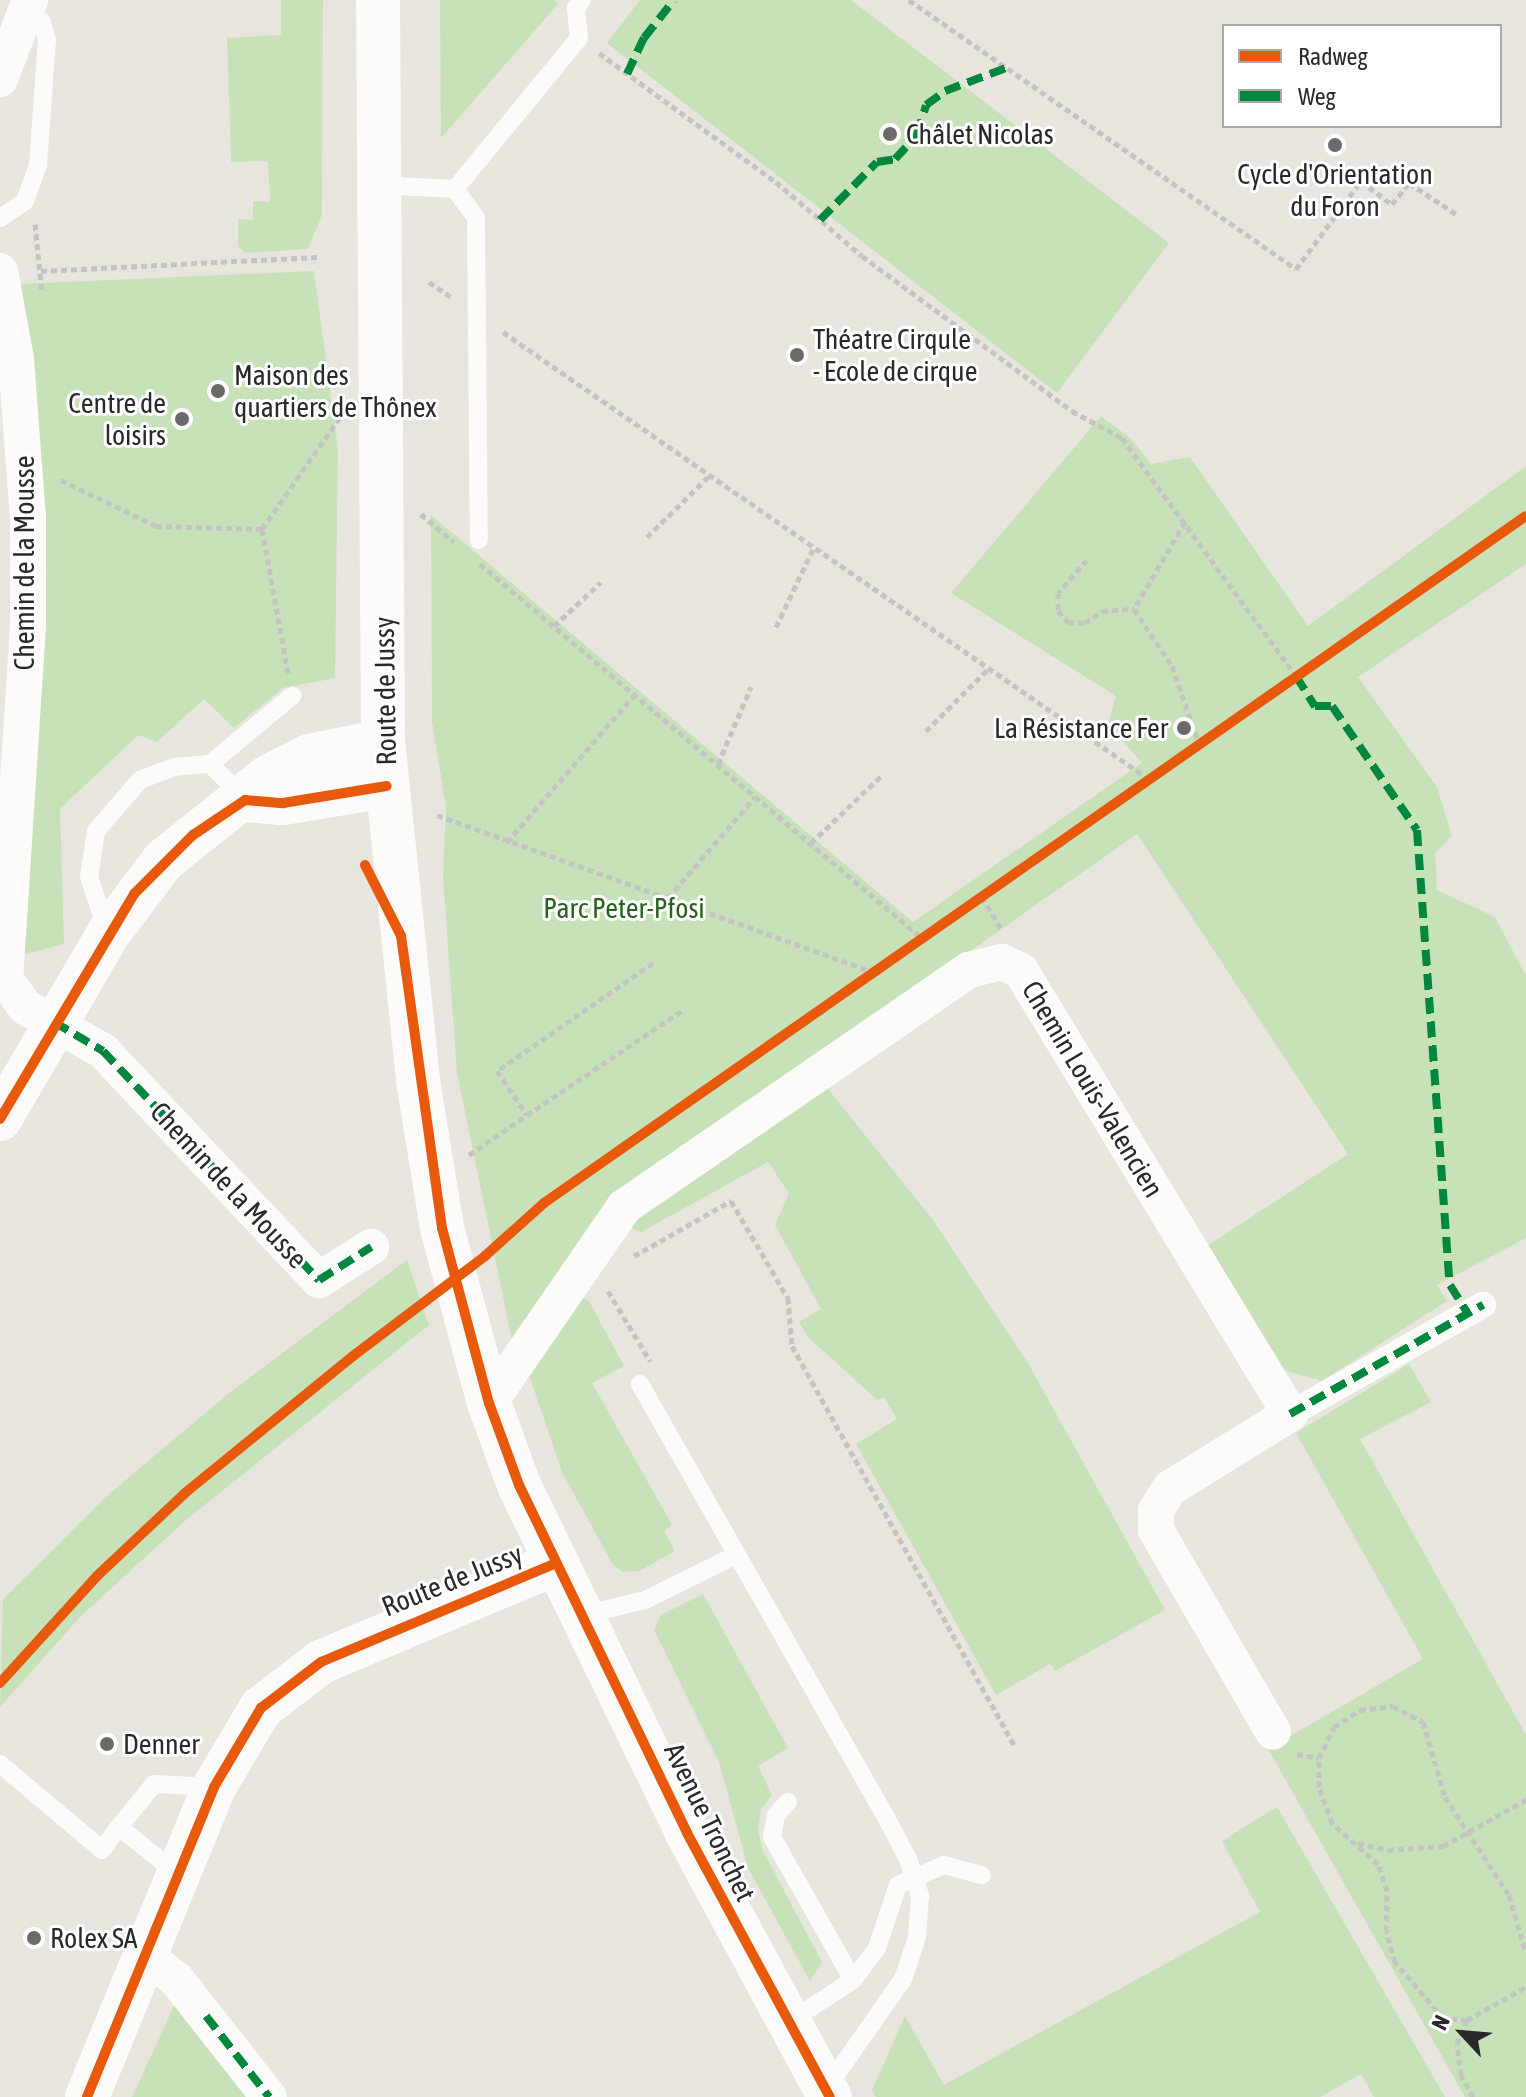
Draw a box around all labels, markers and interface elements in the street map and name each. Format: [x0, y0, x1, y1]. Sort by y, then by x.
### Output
legend [1222, 24, 1502, 128]
text: Radweg [1298, 43, 1368, 70]
text: Weg [1298, 83, 1336, 110]
place label: Châlet Nicolas [906, 117, 1054, 151]
marker: Châlet Nicolas [881, 125, 899, 143]
marker: Cycle d'Orientation du Foron [1326, 136, 1344, 154]
place label: Cycle d'Orientation du Foron [1237, 157, 1433, 223]
place label: Théatre Cirqule - Ecole de cirque [813, 322, 977, 388]
marker: Théatre Cirqule - Ecole de cirque [788, 346, 806, 364]
place label: Maison des quartiers de Thônex [234, 358, 437, 424]
marker: Maison des quartiers de Thônex [209, 382, 227, 400]
place label: Centre de loisirs [68, 386, 166, 452]
marker: Centre de loisirs [173, 410, 191, 428]
street label: Chemin de la Mousse [7, 456, 41, 670]
street label: Route de Jussy [367, 616, 403, 766]
place label: La Résistance Fer [994, 711, 1168, 745]
marker: La Résistance Fer [1175, 719, 1193, 737]
park label: Parc Peter-Pfosi [543, 891, 705, 925]
street label: Chemin Louis-Valencien [1015, 975, 1171, 1203]
street label: Chemin de la Mousse [143, 1095, 315, 1275]
street label: Route de Jussy [377, 1537, 527, 1623]
place label: Denner [123, 1727, 200, 1761]
marker: Denner [98, 1735, 116, 1753]
street label: Avenue Tronchet [657, 1737, 763, 1907]
place label: Rolex SA [50, 1921, 137, 1955]
marker: Rolex SA [25, 1929, 43, 1947]
north arrow [1422, 1993, 1502, 2073]
text: N [1426, 2011, 1455, 2034]

